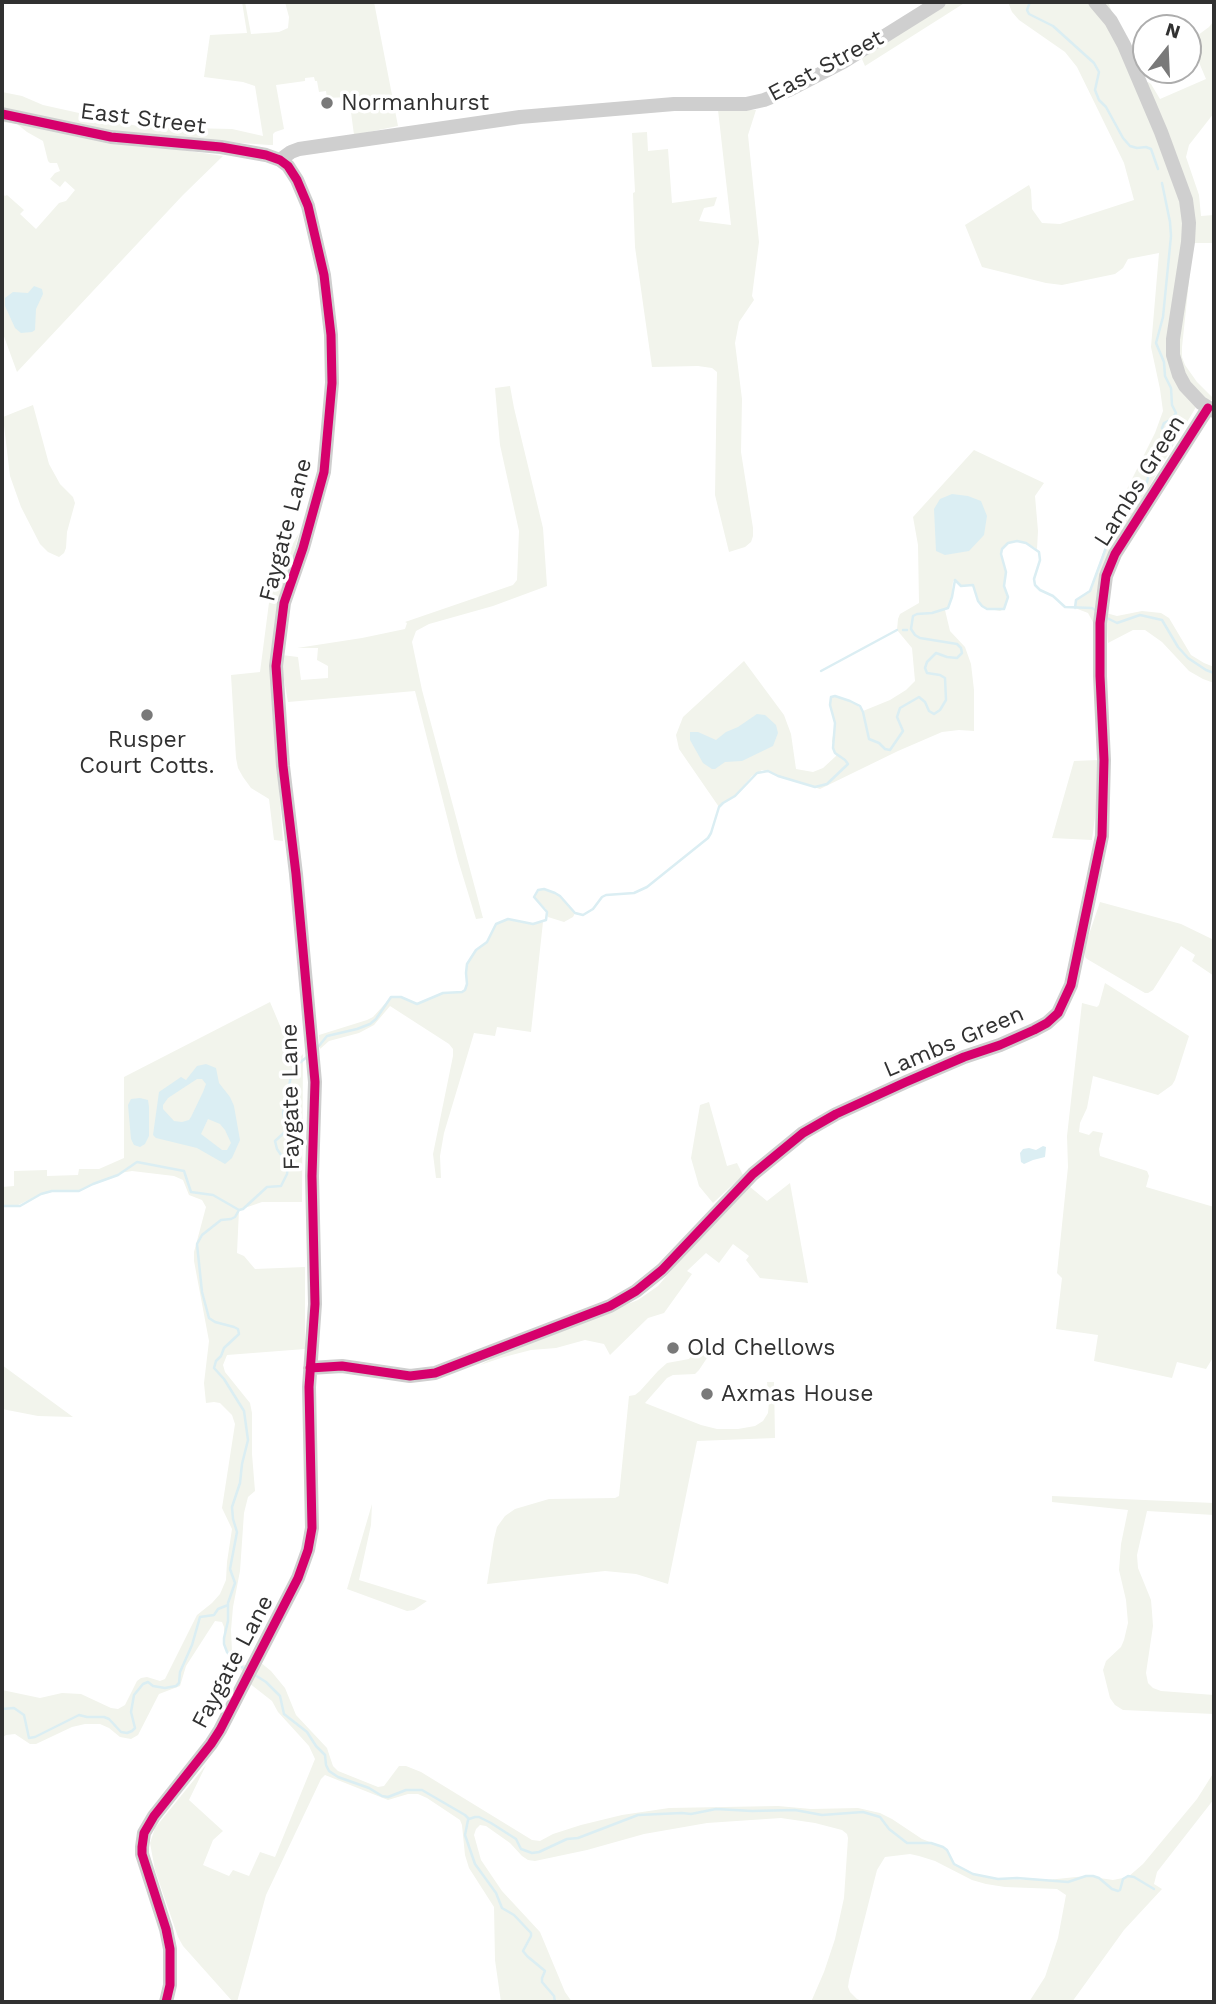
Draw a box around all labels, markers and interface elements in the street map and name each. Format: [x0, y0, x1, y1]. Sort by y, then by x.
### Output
north arrow [1132, 14, 1202, 84]
text: N [1163, 17, 1183, 44]
street label: East Street [764, 24, 888, 108]
place label: Normanhurst [341, 89, 489, 117]
marker: Normanhurst [319, 95, 335, 111]
street label: East Street [79, 98, 207, 140]
street label: Lambs Green [1089, 410, 1191, 552]
street label: Faygate Lane [254, 455, 318, 605]
marker: Rusper Court Cotts. [139, 707, 155, 723]
place label: Rusper Court Cotts. [79, 726, 215, 780]
street label: Lambs Green [880, 1000, 1028, 1084]
street label: Faygate Lane [276, 1023, 306, 1171]
place label: Old Chellows [687, 1334, 835, 1362]
marker: Old Chellows [665, 1340, 681, 1356]
place label: Axmas House [721, 1380, 873, 1408]
marker: Axmas House [699, 1386, 715, 1402]
street label: Faygate Lane [186, 1591, 280, 1733]

